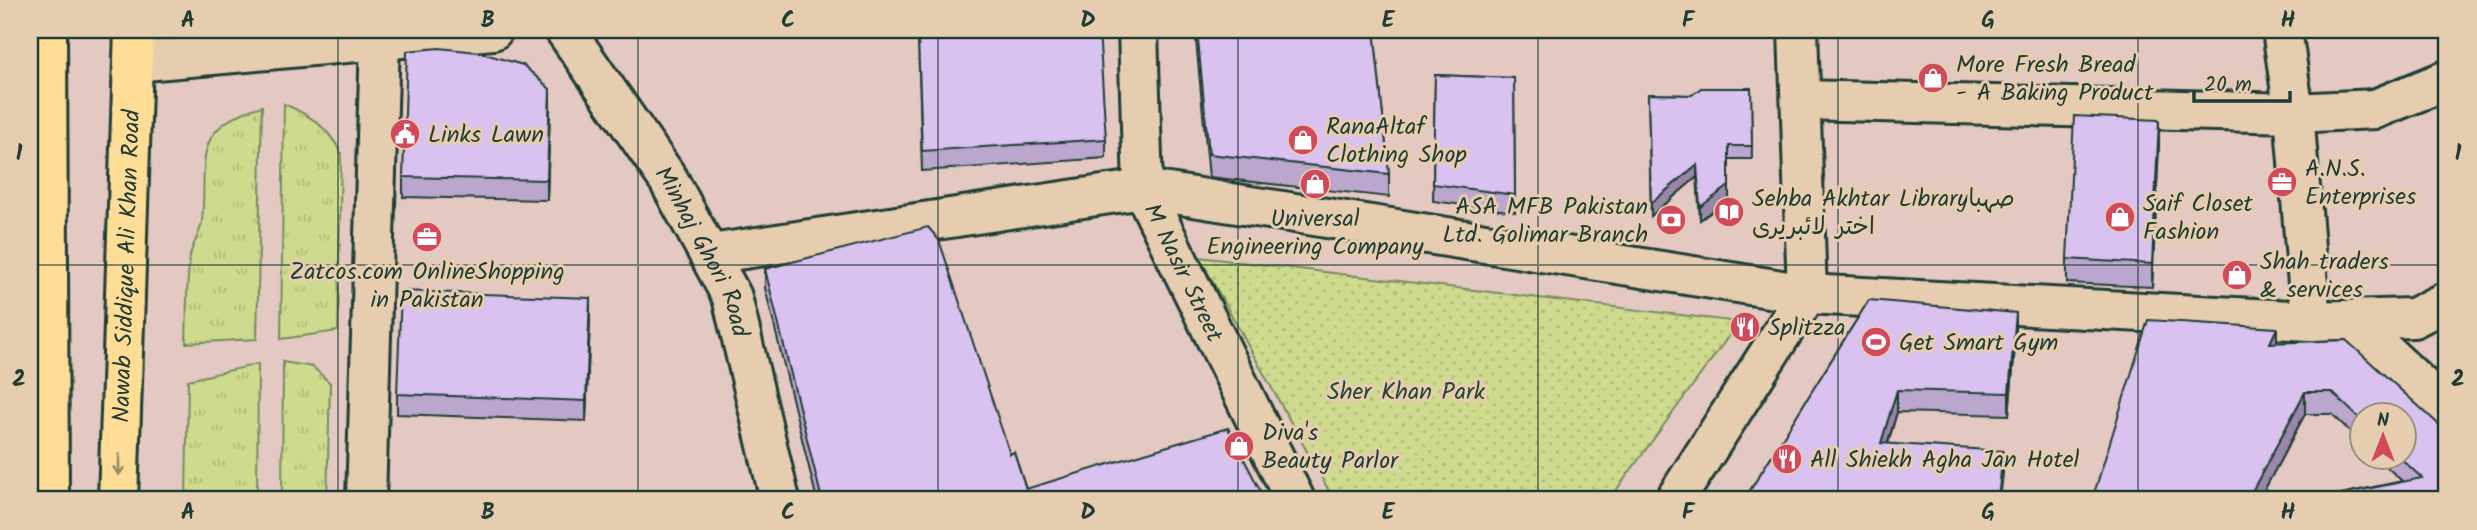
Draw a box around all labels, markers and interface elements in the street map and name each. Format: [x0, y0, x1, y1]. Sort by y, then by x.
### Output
text: A [181, 3, 195, 39]
text: B [481, 3, 495, 39]
text: C [781, 3, 795, 39]
text: D [1080, 3, 1096, 39]
text: E [1382, 3, 1396, 39]
text: F [1682, 3, 1696, 39]
text: G [1981, 3, 1995, 39]
text: H [2281, 3, 2296, 39]
place label: More Fresh Bread - A Baking Product [1956, 46, 2154, 113]
scale bar [2194, 60, 2290, 104]
shop icon: More Fresh Bread - A Baking Product [1916, 61, 1950, 95]
text: 20 m [2204, 69, 2252, 102]
street label: Nawab Siddique Ali Khan Road [103, 108, 152, 423]
place label: RanaAltaf Clothing Shop [1326, 108, 1467, 175]
place label: Links Lawn [428, 116, 544, 155]
public building icon: Links Lawn [388, 117, 422, 151]
shop icon: RanaAltaf Clothing Shop [1286, 123, 1320, 157]
text: 1 [16, 136, 23, 172]
text: 1 [2455, 136, 2462, 172]
place label: A.N.S. Enterprises [2305, 150, 2416, 217]
street label: Minhaj Ghori Road [643, 158, 759, 342]
office icon: A.N.S. Enterprises [2265, 165, 2299, 199]
shop icon: Universal Engineering Company [1298, 167, 1332, 201]
place label: Sehba Akhtar Libraryصہبا اختر لائبریری [1752, 180, 2015, 247]
place label: Saif Closet Fashion [2143, 185, 2254, 252]
place label: ASA MFB Pakistan Ltd. Golimar Branch [1442, 188, 1648, 255]
library icon: Sehba Akhtar Libraryصہبا اختر لائبریری [1712, 195, 1746, 229]
street label: M Nasir Street [1132, 197, 1233, 350]
place label: Universal Engineering Company [1207, 200, 1424, 267]
shop icon: Saif Closet Fashion [2103, 200, 2137, 234]
bank icon: ASA MFB Pakistan Ltd. Golimar Branch [1654, 203, 1688, 237]
office icon: Zatcos.com OnlineShopping in Pakistan [410, 220, 444, 254]
place label: Shah traders & services [2260, 243, 2389, 310]
place label: Zatcos.com OnlineShopping in Pakistan [289, 253, 565, 320]
shop icon: Shah traders & services [2220, 258, 2254, 292]
place label: Splitzza [1768, 309, 1845, 348]
restaurant icon: Splitzza [1728, 310, 1762, 344]
place label: Get Smart Gym [1899, 324, 2058, 363]
sports icon: Get Smart Gym [1859, 325, 1893, 359]
text: 2 [12, 362, 26, 398]
text: 2 [2451, 362, 2465, 398]
park label: Sher Khan Park [1327, 373, 1486, 412]
north arrow [2348, 400, 2418, 470]
text: N [2377, 406, 2389, 436]
place label: Diva's Beauty Parlor [1262, 414, 1400, 481]
shop icon: Diva's Beauty Parlor [1222, 429, 1256, 463]
place label: All Shiekh Agha Jan Hotel [1810, 441, 2080, 480]
restaurant icon: All Shiekh Agha Jan Hotel [1770, 442, 1804, 476]
one-way arrow [113, 453, 126, 476]
text: A [181, 495, 195, 530]
text: B [481, 495, 495, 530]
text: C [781, 495, 795, 530]
text: D [1080, 495, 1096, 530]
text: E [1382, 495, 1396, 530]
text: F [1682, 495, 1696, 530]
text: G [1981, 495, 1995, 530]
text: H [2281, 495, 2296, 530]

